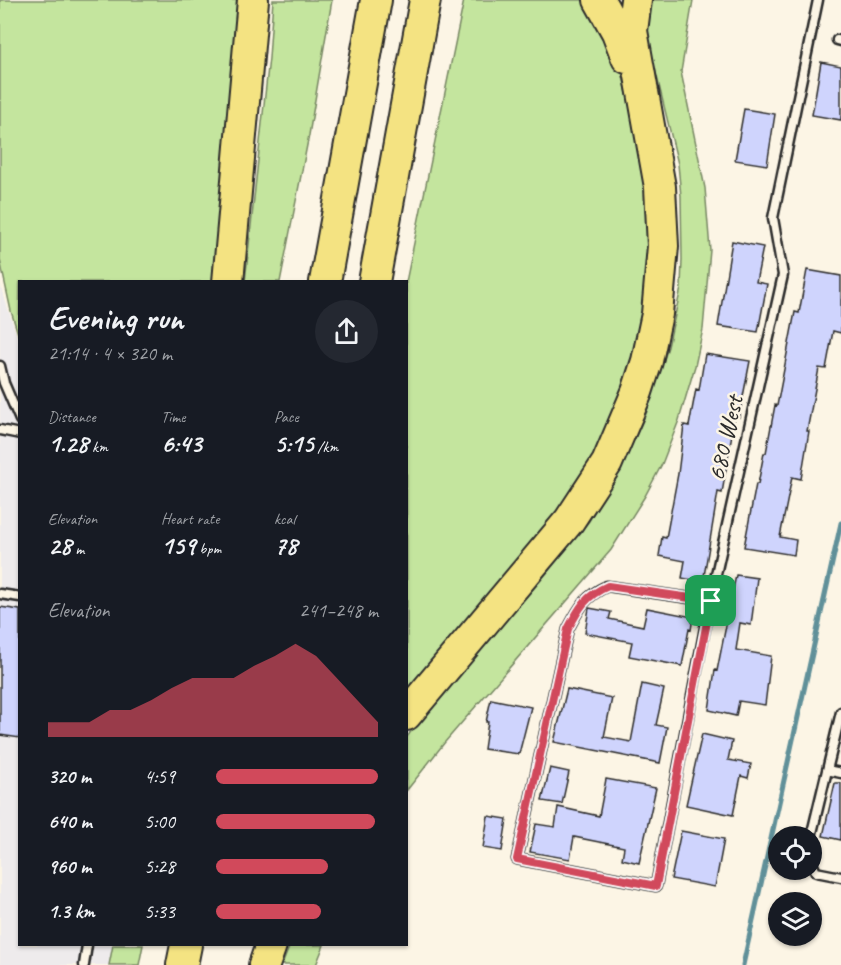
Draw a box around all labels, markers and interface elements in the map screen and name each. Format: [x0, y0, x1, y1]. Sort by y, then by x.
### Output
text: Evening run [48, 297, 183, 339]
button: share [315, 300, 378, 363]
text: 21:14 · 4 × 320 m [48, 341, 172, 366]
street label: 680 West [699, 390, 751, 484]
text: Distance [48, 407, 96, 427]
text: Time [161, 407, 185, 427]
text: Pace [274, 407, 299, 427]
text: 1.28 [48, 427, 88, 460]
text: 6:43 [161, 427, 202, 460]
text: 5:15 [274, 427, 313, 460]
text: km [88, 437, 108, 457]
text: /km [313, 437, 338, 457]
text: Elevation [48, 509, 97, 529]
text: Heart rate [161, 509, 219, 529]
text: kcal [274, 509, 295, 529]
text: 28 [48, 529, 71, 562]
text: 159 [161, 529, 195, 562]
text: 78 [274, 529, 297, 562]
text: m [71, 539, 84, 559]
text: bpm [195, 539, 221, 559]
pin [685, 575, 736, 626]
icon: arrive [694, 584, 727, 617]
text: Elevation [48, 598, 110, 623]
text: 241–248 m [299, 598, 378, 623]
text: 320 m [48, 764, 91, 789]
text: 4:59 [144, 764, 175, 789]
text: 640 m [48, 809, 92, 834]
text: 5:00 [144, 809, 175, 834]
map controls [768, 826, 822, 946]
button: locate [768, 826, 822, 880]
text: 960 m [48, 854, 91, 879]
text: 5:28 [144, 854, 175, 879]
button: layers [768, 892, 822, 946]
text: 1.3 km [48, 899, 95, 924]
text: 5:33 [144, 899, 175, 924]

